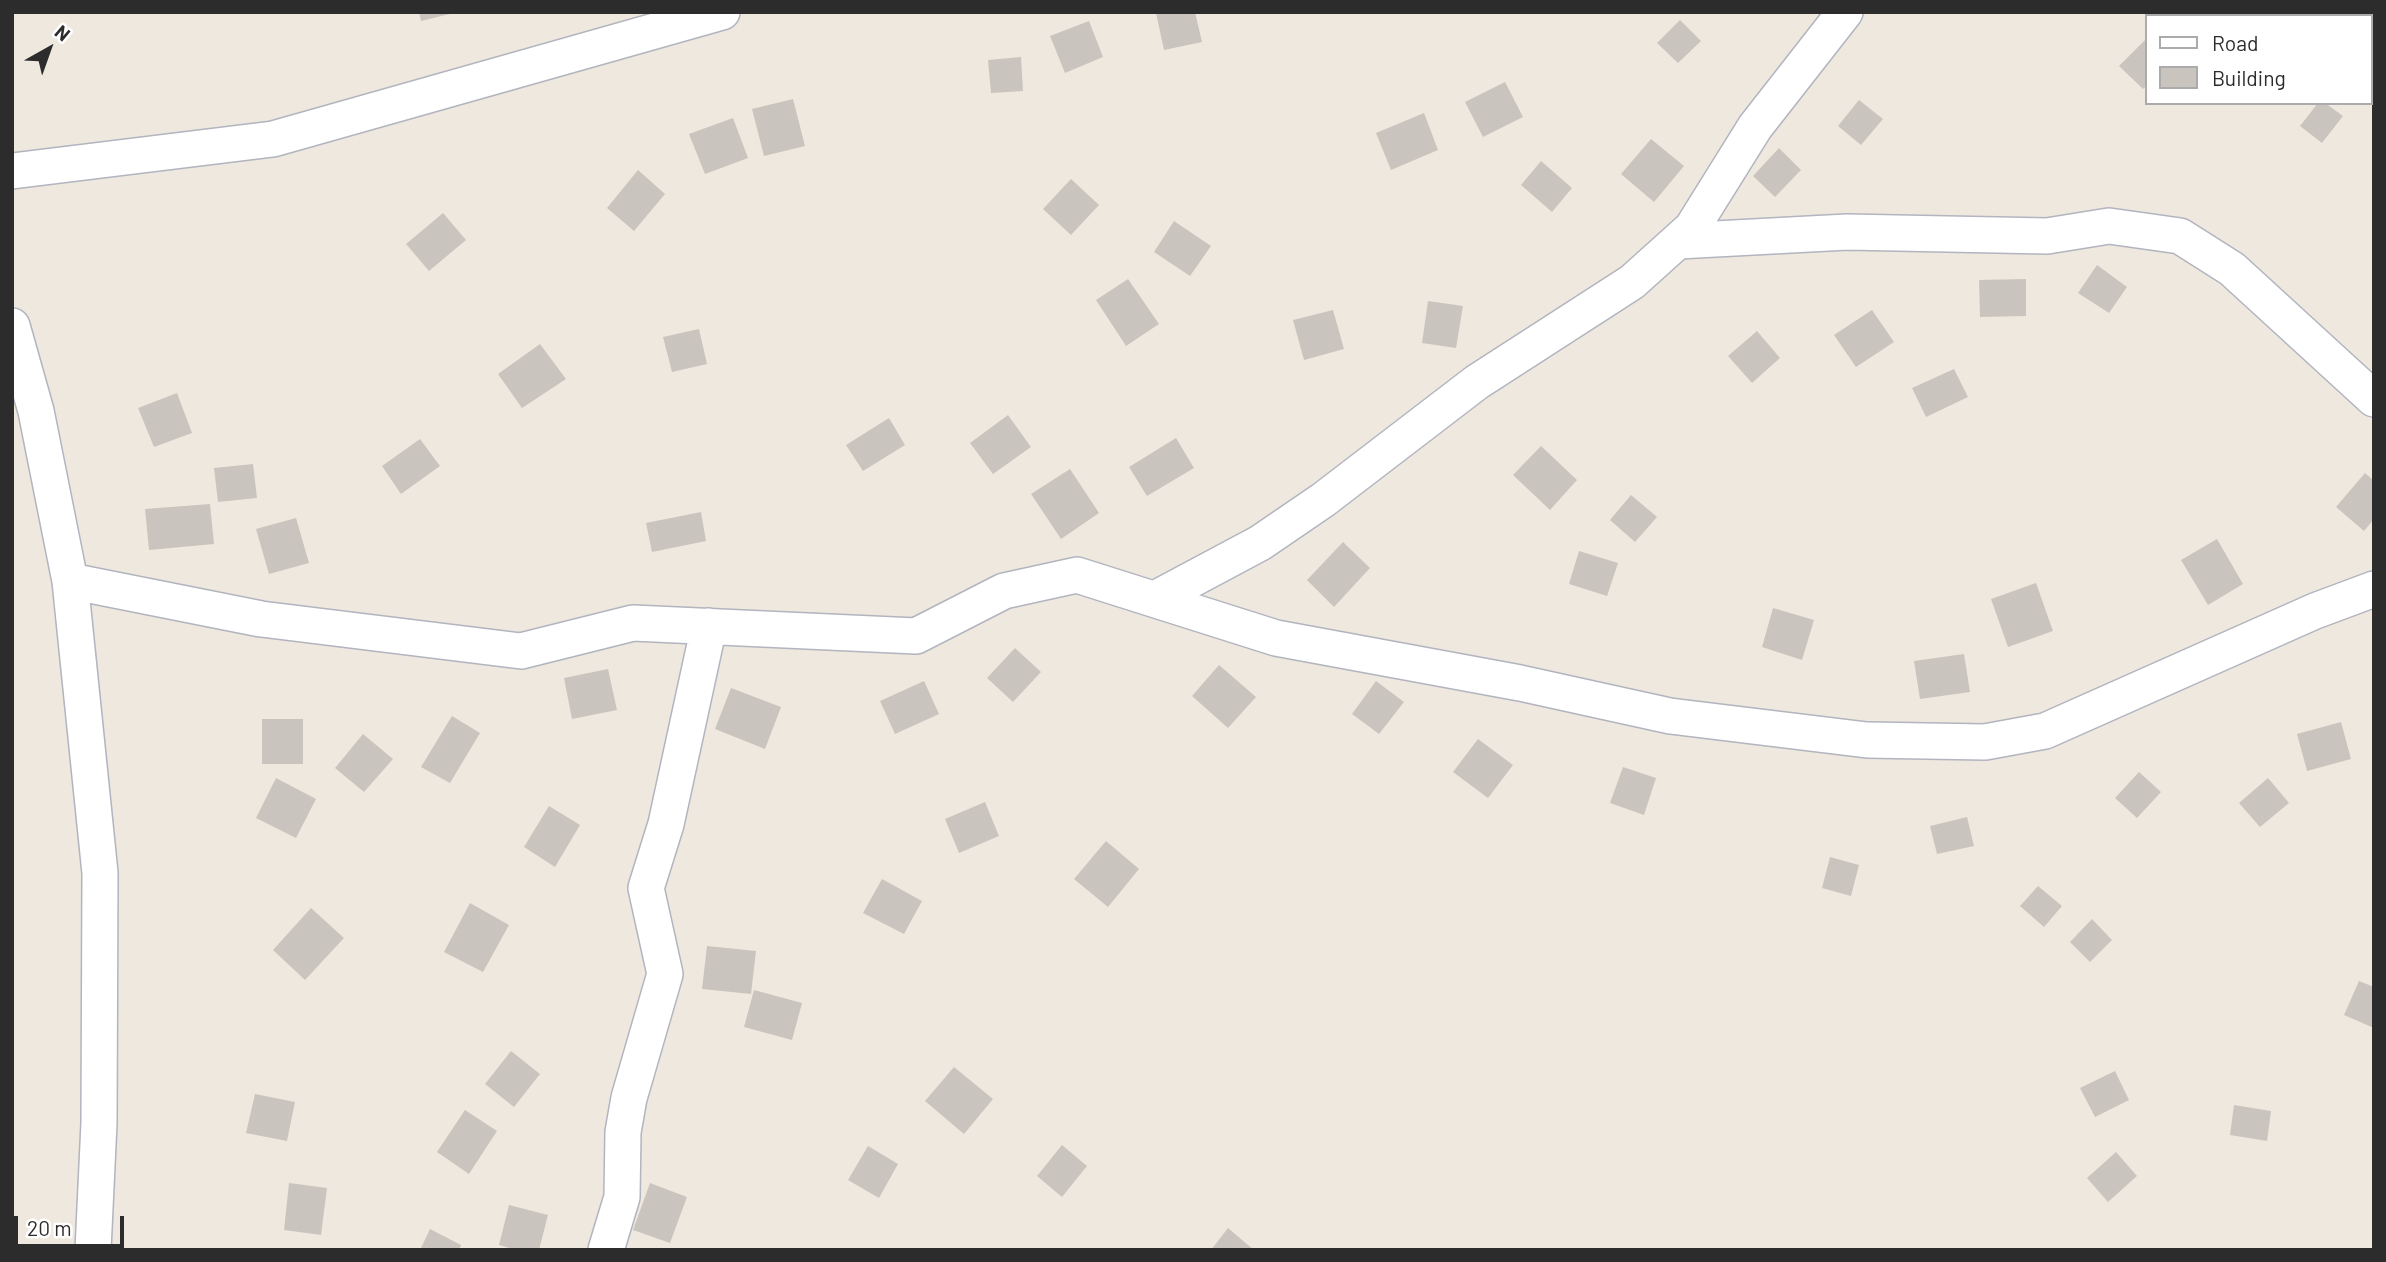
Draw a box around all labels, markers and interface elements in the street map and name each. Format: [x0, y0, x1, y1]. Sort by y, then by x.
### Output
north arrow [14, 14, 84, 84]
legend [2144, 14, 2372, 105]
text: N [51, 20, 75, 45]
text: Road [2212, 30, 2258, 55]
text: Building [2212, 65, 2286, 90]
scale bar [18, 1202, 128, 1246]
text: 20 m [27, 1215, 72, 1240]

